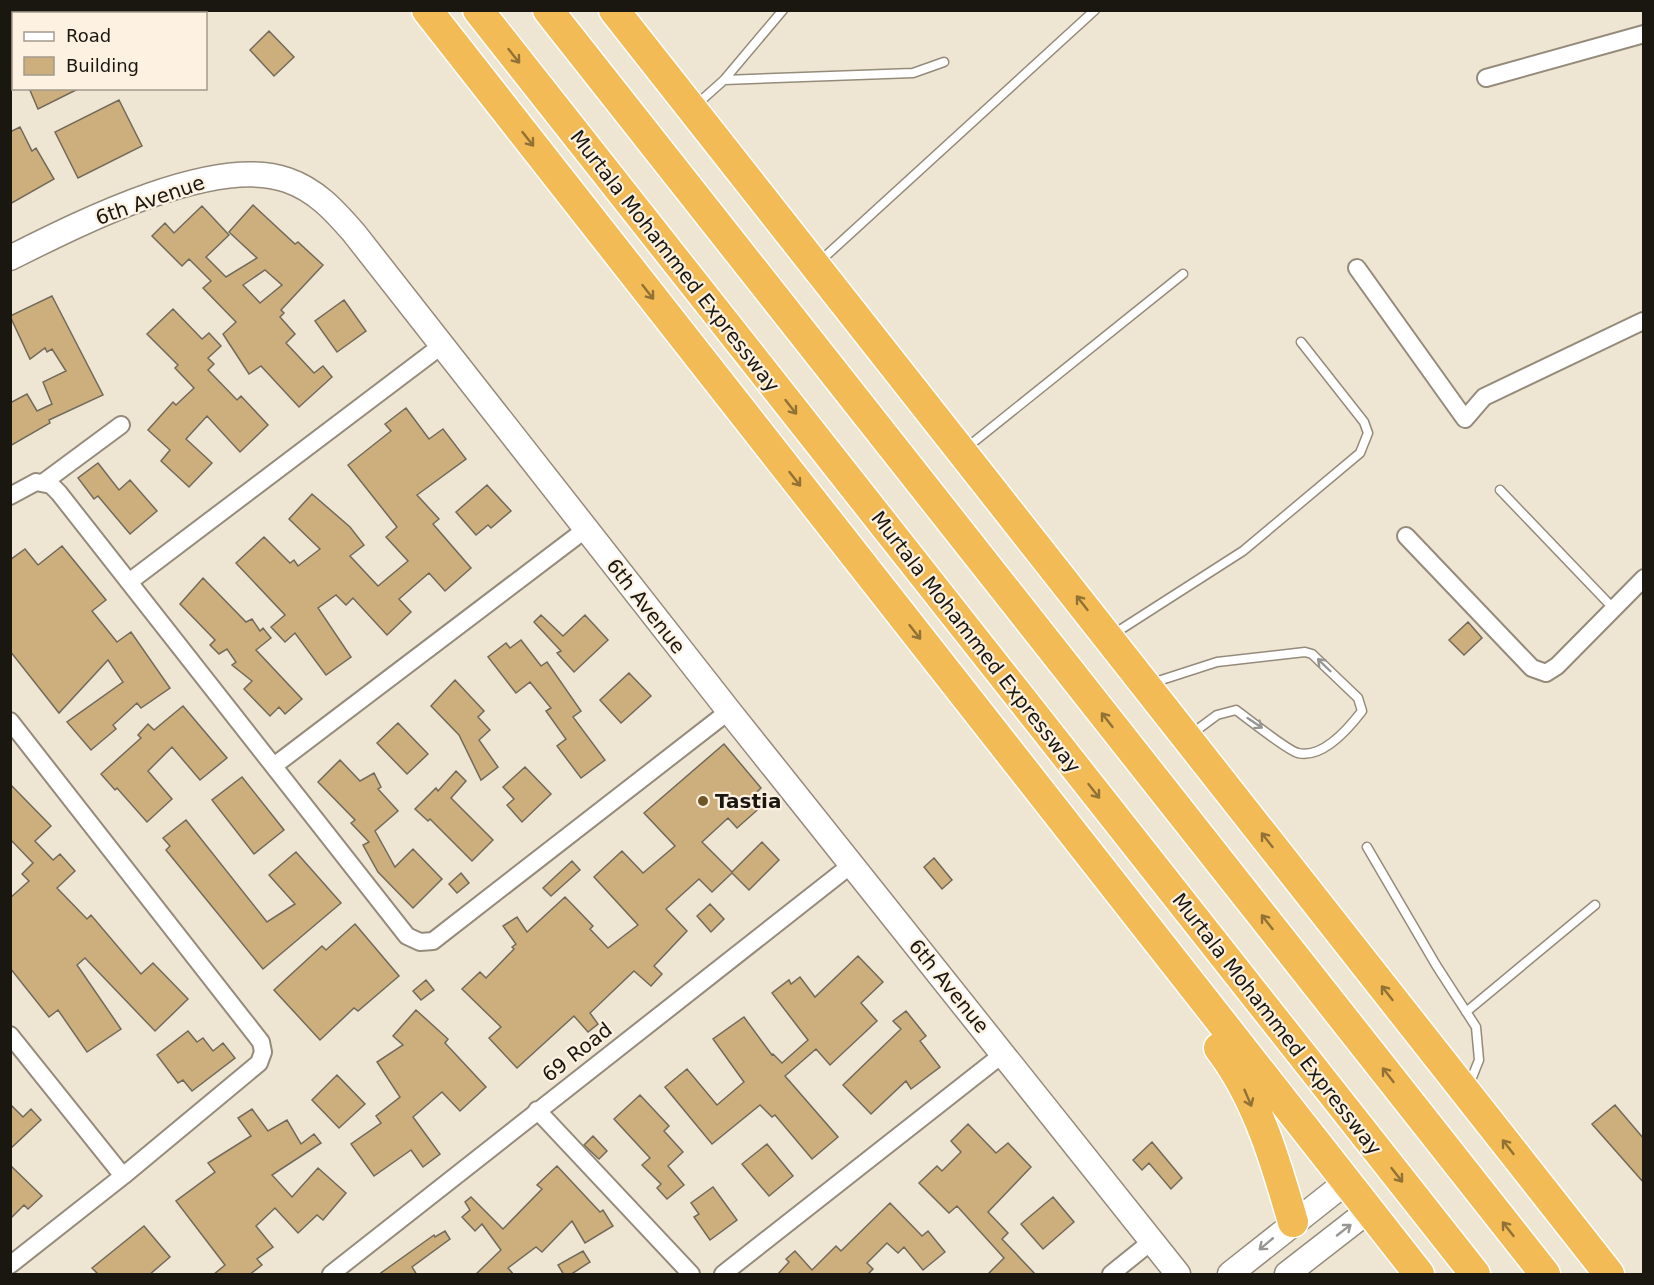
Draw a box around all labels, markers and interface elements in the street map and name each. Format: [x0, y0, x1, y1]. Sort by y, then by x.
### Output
legend [12, 12, 207, 90]
text: Road [66, 25, 111, 46]
one-way arrow [507, 48, 520, 64]
text: Building [66, 55, 139, 76]
street label: Murtala Mohammed Expressway [565, 125, 785, 397]
one-way arrow [521, 131, 534, 147]
street label: 6th Avenue [92, 170, 208, 230]
one-way arrow [642, 284, 655, 300]
one-way arrow [784, 399, 797, 415]
one-way arrow [788, 470, 801, 486]
street label: Murtala Mohammed Expressway [866, 506, 1086, 778]
street label: 6th Avenue [601, 554, 691, 658]
one-way arrow [1076, 595, 1089, 611]
one-way arrow [909, 624, 922, 640]
one-way arrow [1316, 658, 1331, 673]
one-way arrow [1101, 712, 1114, 728]
one-way arrow [1246, 717, 1263, 729]
one-way arrow [1087, 783, 1100, 799]
place label: Tastia [715, 789, 781, 813]
marker: Tastia [696, 794, 710, 808]
one-way arrow [1261, 832, 1273, 848]
street label: Murtala Mohammed Expressway [1167, 888, 1387, 1160]
one-way arrow [1260, 915, 1273, 931]
street label: 6th Avenue [904, 934, 994, 1038]
one-way arrow [1380, 986, 1393, 1002]
street label: 69 Road [537, 1017, 617, 1087]
one-way arrow [1381, 1068, 1394, 1084]
one-way arrow [1243, 1089, 1254, 1107]
one-way arrow [1501, 1139, 1514, 1155]
one-way arrow [1390, 1167, 1403, 1183]
one-way arrow [1502, 1221, 1515, 1237]
one-way arrow [1336, 1224, 1352, 1237]
one-way arrow [1258, 1238, 1274, 1251]

